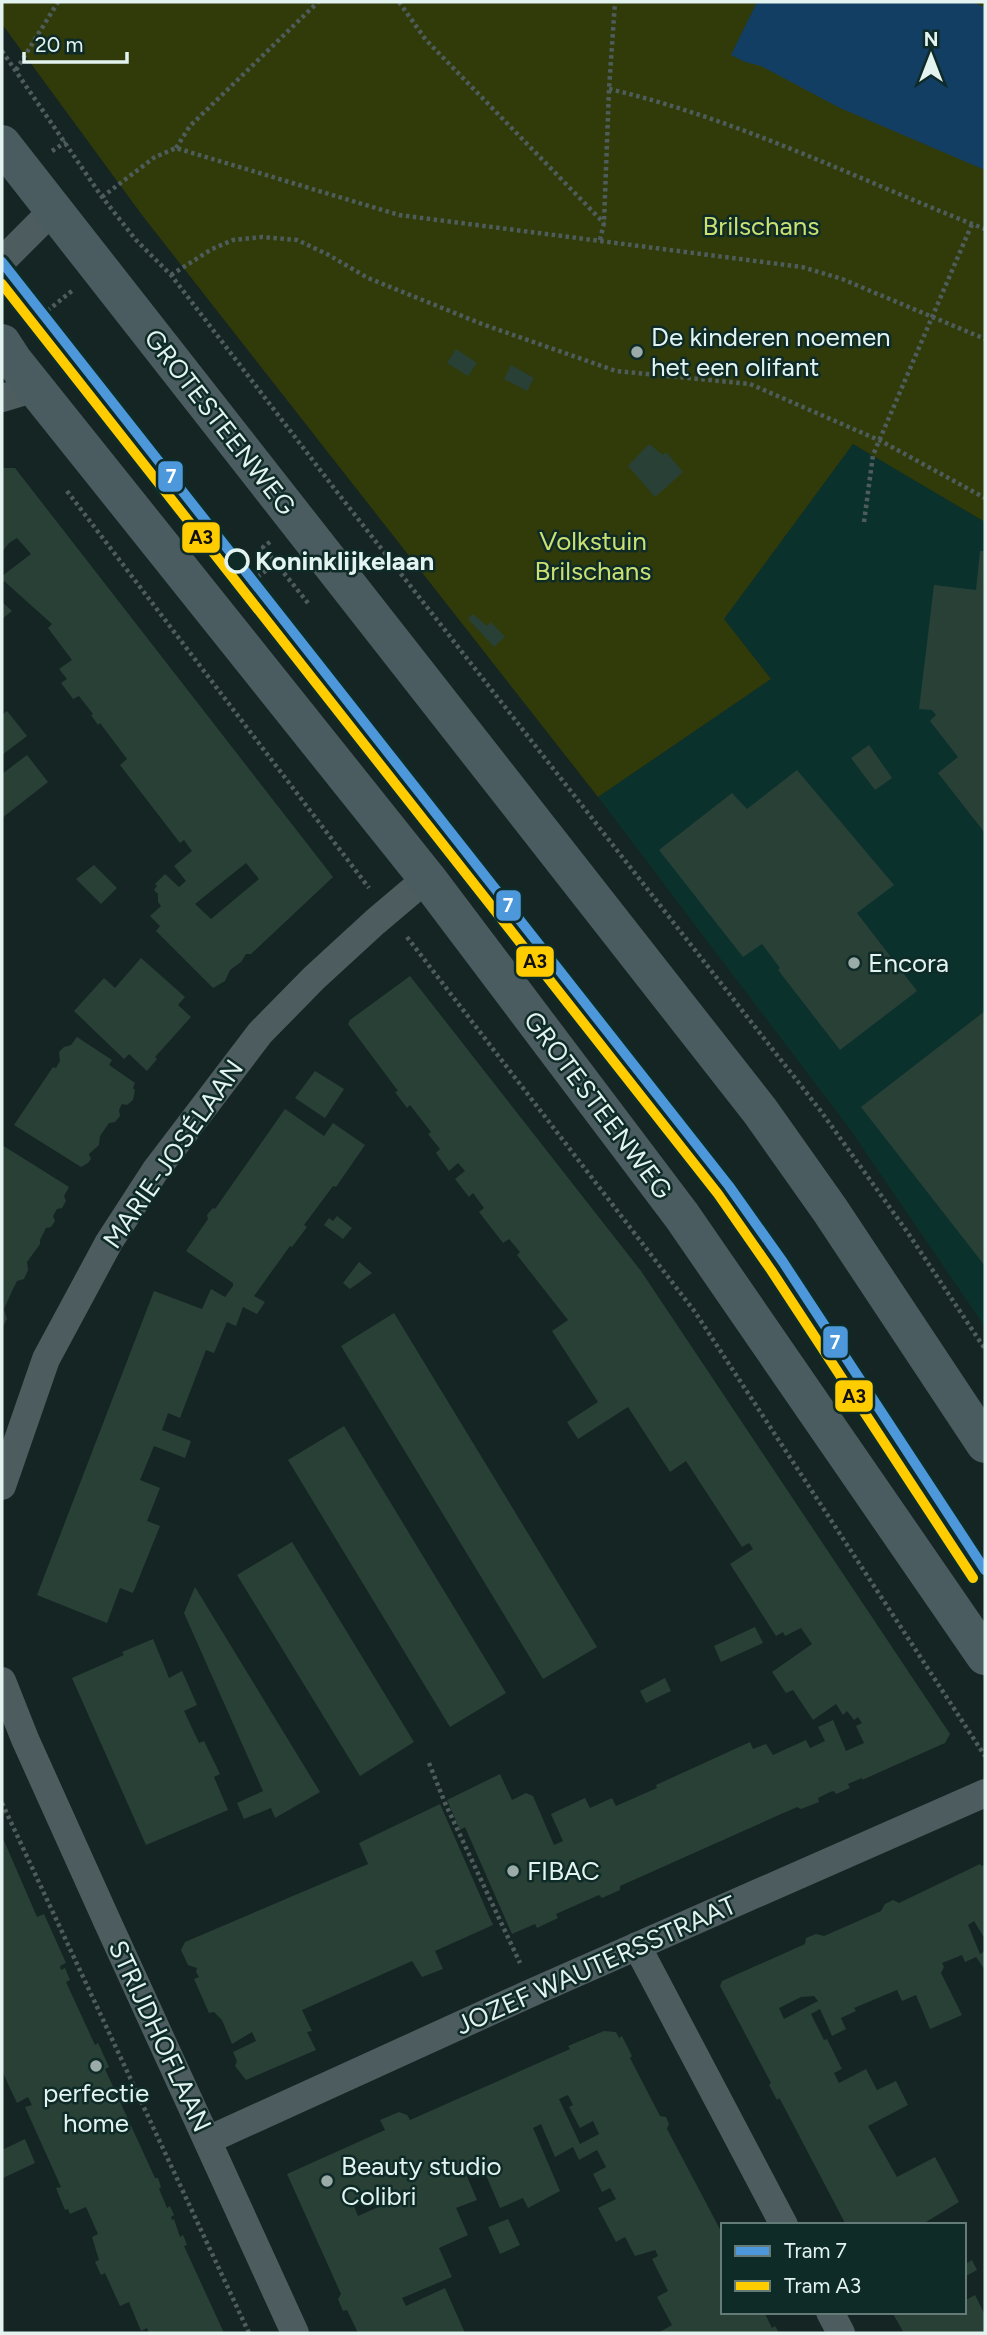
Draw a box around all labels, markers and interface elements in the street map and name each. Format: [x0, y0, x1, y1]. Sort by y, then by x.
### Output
scale bar [24, 21, 128, 65]
north arrow [896, 21, 966, 91]
text: N [924, 28, 938, 51]
text: 20 m [35, 32, 83, 57]
park label: Brilschans [702, 210, 820, 242]
place label: De kinderen noemen het een olifant [651, 321, 891, 383]
street label: GROTESTEENWEG [137, 323, 303, 521]
marker: De kinderen noemen het een olifant [629, 344, 645, 360]
line badge: 7 [157, 460, 184, 493]
text: 7 [166, 465, 176, 488]
line badge: A3 [181, 521, 221, 554]
park label: Volkstuin Brilschans [534, 525, 652, 587]
text: A3 [189, 526, 213, 549]
place label: Koninklijkelaan [255, 545, 434, 577]
marker: Koninklijkelaan [225, 549, 249, 573]
line badge: 7 [495, 889, 522, 922]
text: 7 [503, 894, 513, 917]
line badge: A3 [515, 945, 555, 978]
place label: Encora [868, 947, 949, 979]
text: A3 [523, 950, 547, 973]
marker: Encora [846, 955, 862, 971]
street label: GROTESTEENWEG [517, 1005, 679, 1205]
street label: MARIE-JOSÉLAAN [96, 1054, 250, 1254]
line badge: 7 [822, 1325, 849, 1359]
text: 7 [830, 1331, 840, 1354]
line badge: A3 [834, 1379, 874, 1413]
text: A3 [842, 1385, 866, 1408]
place label: FIBAC [527, 1855, 600, 1887]
marker: FIBAC [505, 1863, 521, 1879]
street label: JOZEF WAUTERSSTRAAT [451, 1888, 742, 2041]
street label: STRIJDHOFLAAN [102, 1935, 218, 2137]
marker: perfectie home [88, 2058, 104, 2074]
place label: perfectie home [43, 2077, 149, 2139]
place label: Beauty studio Colibri [341, 2150, 502, 2212]
marker: Beauty studio Colibri [319, 2173, 335, 2189]
legend [721, 2223, 966, 2314]
text: Tram 7 [784, 2238, 847, 2263]
text: Tram A3 [784, 2273, 861, 2298]

